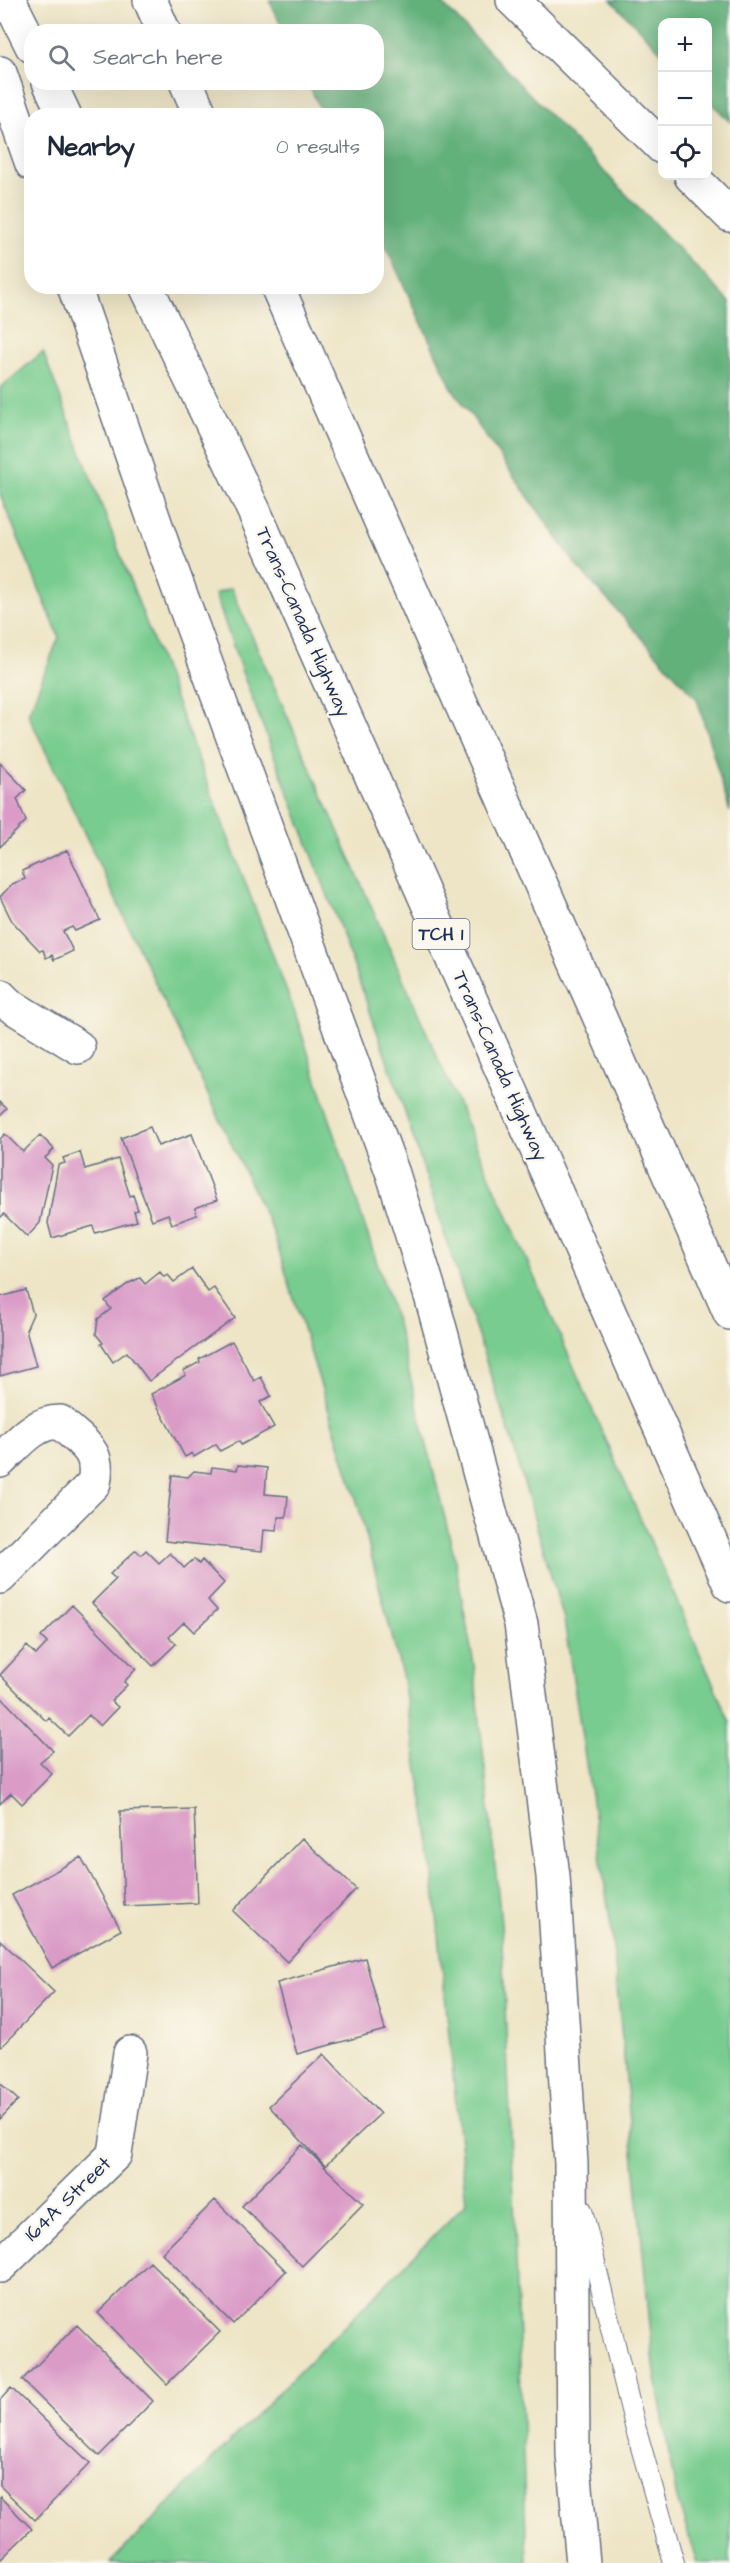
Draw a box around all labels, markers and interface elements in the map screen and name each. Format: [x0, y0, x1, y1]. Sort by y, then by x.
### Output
map controls [658, 18, 712, 180]
button: + [658, 18, 712, 72]
search box [24, 24, 384, 90]
icon: search [45, 41, 78, 74]
text: Search here [93, 42, 223, 73]
button: − [658, 72, 712, 126]
button: locate [658, 126, 712, 180]
text: Nearby [48, 129, 135, 165]
text: 0 results [276, 133, 360, 161]
street label: Trans-Canada Highway [247, 522, 358, 722]
road number: TCH 1 [412, 919, 470, 949]
street label: Trans-Canada Highway [444, 966, 555, 1166]
street label: 164A Street [18, 2150, 118, 2248]

